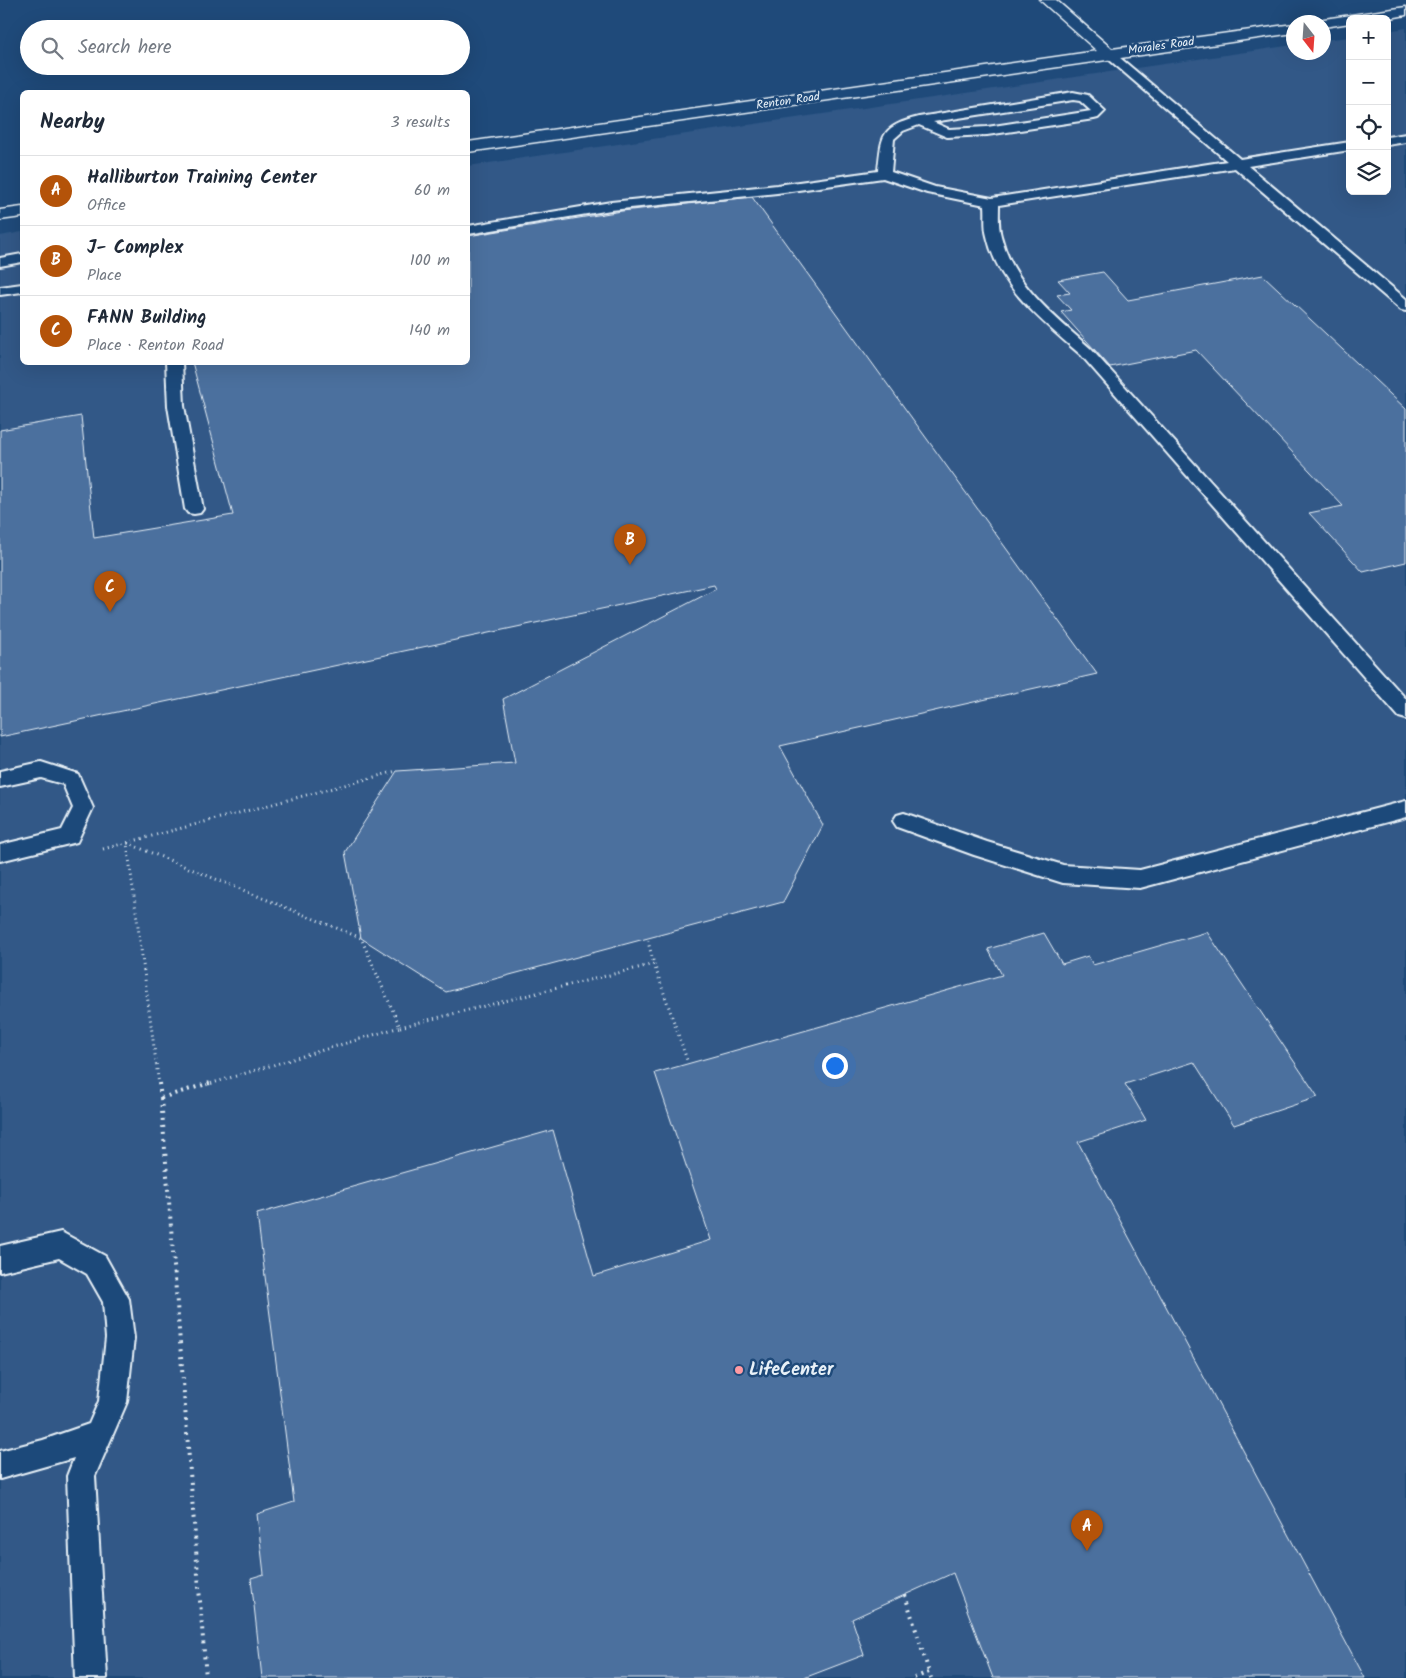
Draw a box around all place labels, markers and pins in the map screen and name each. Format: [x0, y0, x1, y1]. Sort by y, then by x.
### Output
pin: B [614, 524, 646, 565]
pin: C [94, 571, 126, 612]
place label: LifeCenter [749, 1356, 835, 1385]
marker: LifeCenter [733, 1364, 745, 1376]
pin: A [1071, 1510, 1103, 1551]

